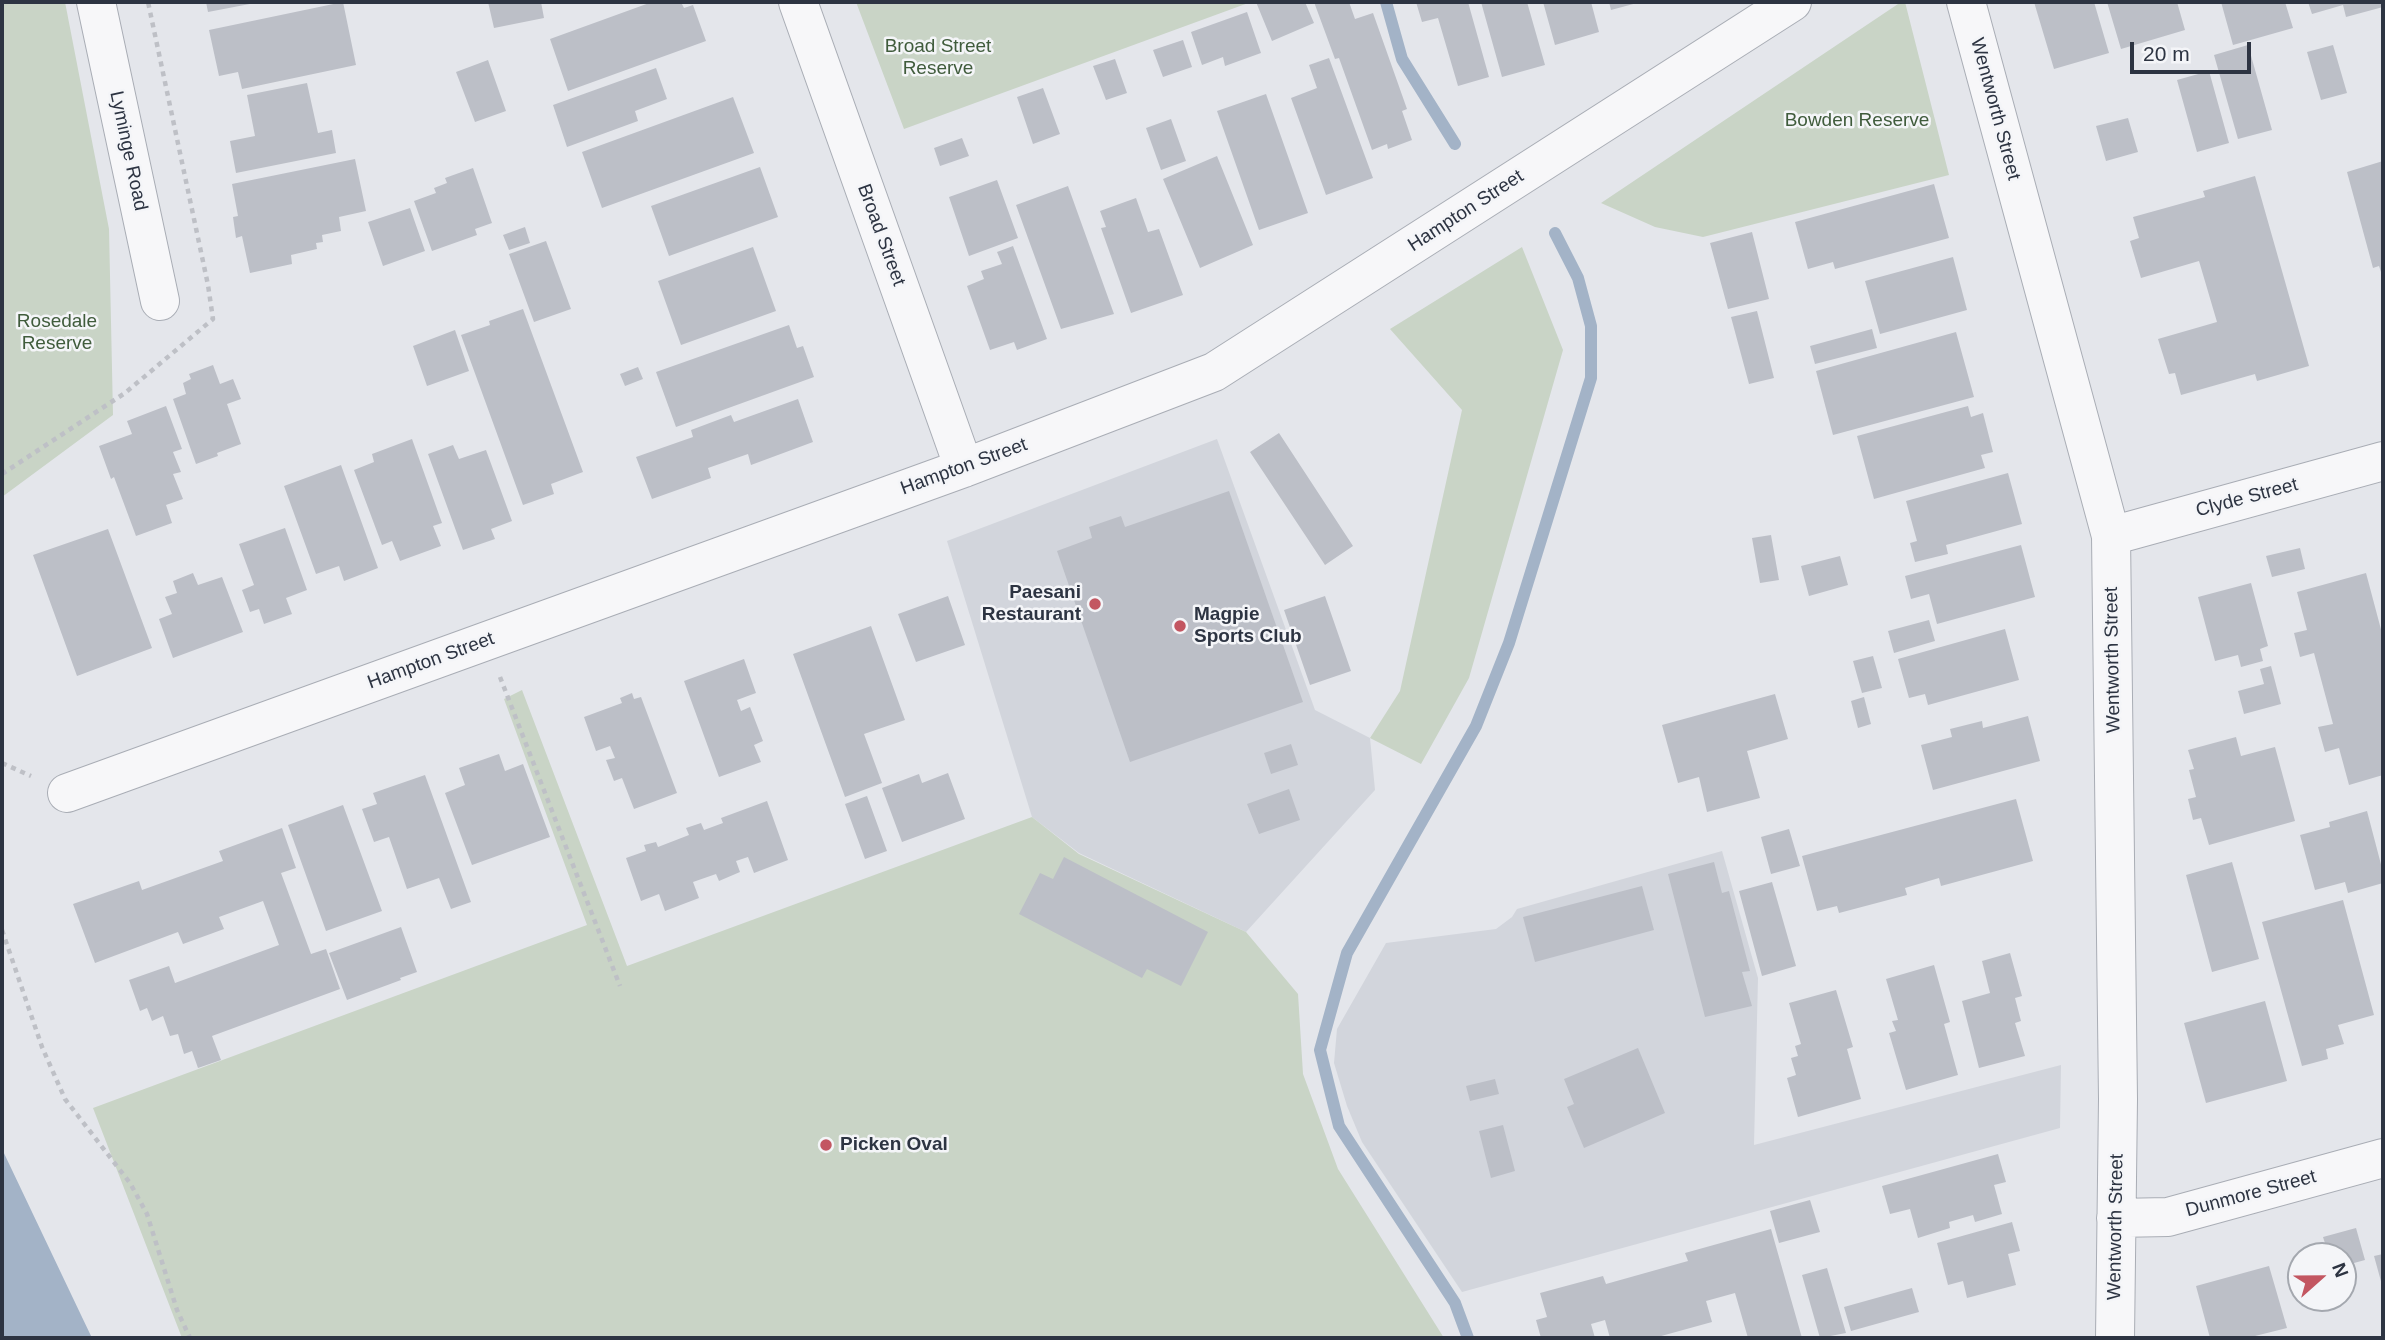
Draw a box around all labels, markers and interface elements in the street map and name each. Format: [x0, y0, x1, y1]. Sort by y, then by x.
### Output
scale bar [2133, 28, 2254, 72]
street label: Wentworth Street [1965, 35, 2025, 183]
park label: Broad Street Reserve [885, 36, 991, 80]
text: 20 m [2143, 42, 2190, 65]
street label: Lyminge Road [104, 89, 152, 213]
park label: Bowden Reserve [1785, 110, 1929, 132]
street label: Hampton Street [1404, 165, 1528, 257]
street label: Broad Street [852, 181, 910, 289]
park label: Rosedale Reserve [17, 311, 97, 355]
street label: Hampton Street [898, 434, 1030, 500]
street label: Clyde Street [2194, 473, 2300, 523]
place label: Paesani Restaurant [982, 582, 1081, 626]
street label: Wentworth Street [2100, 587, 2126, 733]
marker: Paesani Restaurant [1087, 596, 1103, 612]
place label: Magpie Sports Club [1194, 604, 1302, 648]
marker: Magpie Sports Club [1172, 618, 1188, 634]
street label: Hampton Street [365, 628, 497, 694]
place label: Picken Oval [840, 1134, 948, 1156]
marker: Picken Oval [818, 1137, 834, 1153]
street label: Wentworth Street [2103, 1154, 2129, 1300]
street label: Dunmore Street [2183, 1166, 2319, 1222]
north arrow [2287, 1242, 2357, 1312]
text: N [2328, 1260, 2352, 1280]

